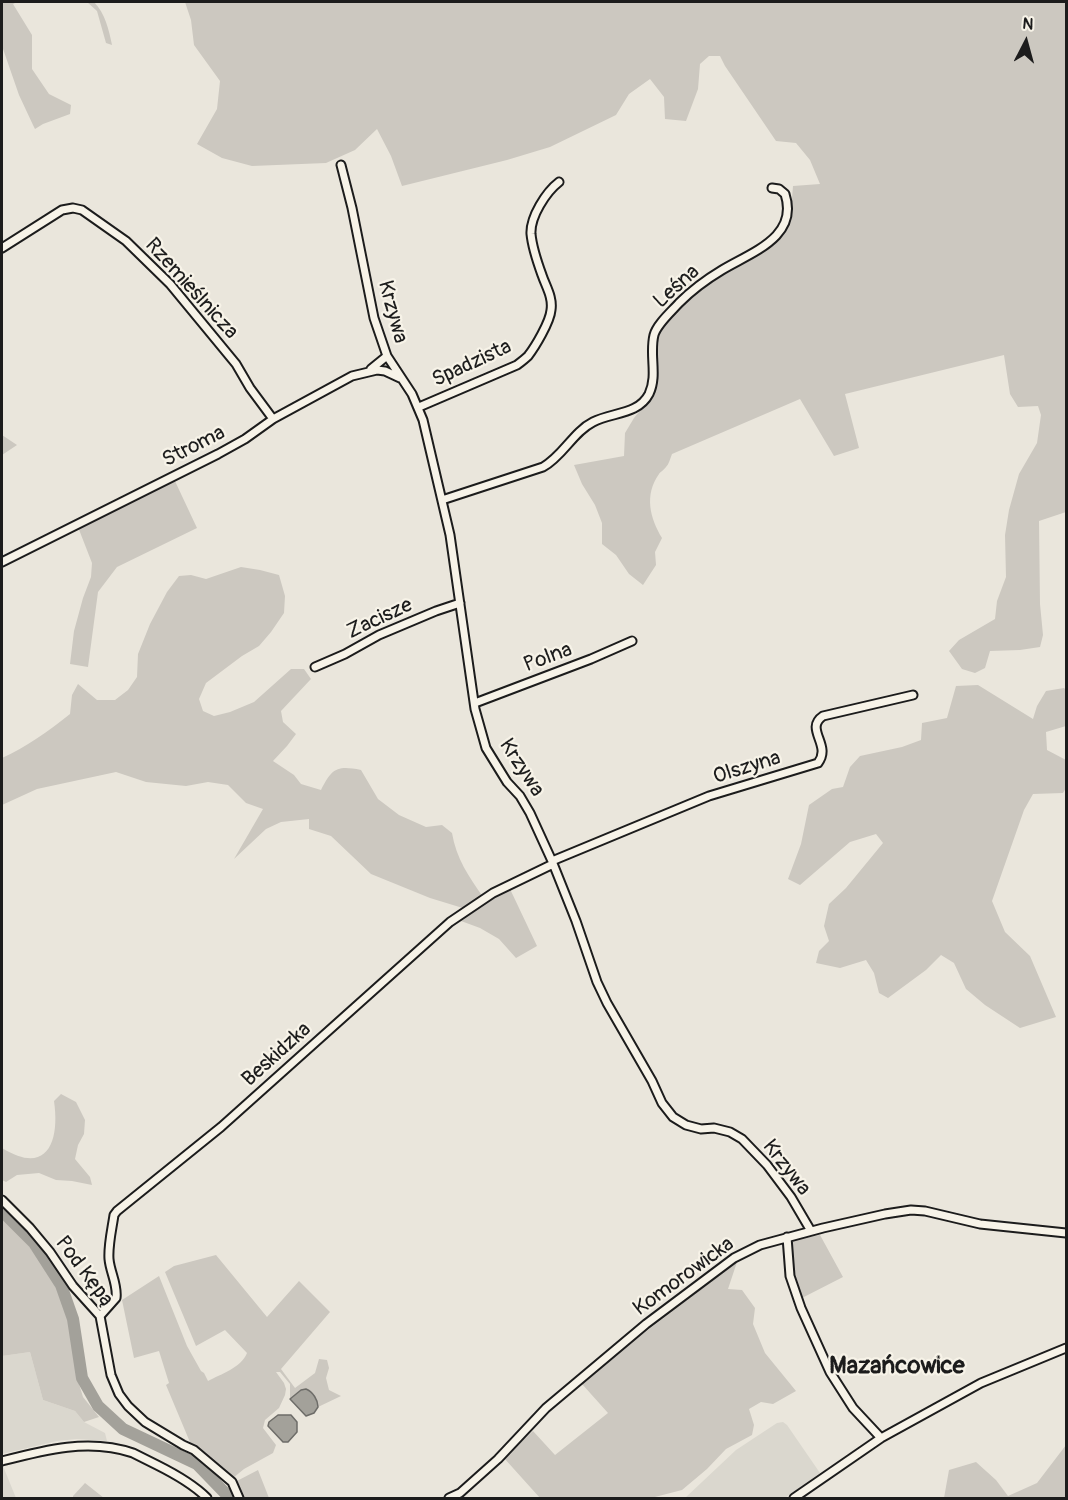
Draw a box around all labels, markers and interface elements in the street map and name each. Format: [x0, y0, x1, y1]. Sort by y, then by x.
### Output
north arrow [996, 12, 1056, 72]
text: N [1021, 14, 1034, 35]
street label: Rzemieślnicza [139, 233, 243, 345]
street label: Leśna [649, 260, 705, 314]
street label: Krzywa [372, 278, 412, 346]
street label: Spadzista [428, 335, 516, 393]
street label: Stroma [159, 421, 229, 473]
street label: Zacisze [343, 593, 417, 645]
street label: Polna [520, 638, 576, 678]
street label: Krzywa [493, 734, 549, 802]
street label: Olszyna [710, 746, 784, 790]
street label: Beskidzka [237, 1018, 317, 1092]
street label: Krzywa [756, 1135, 816, 1201]
street label: Pod Kępą [49, 1232, 119, 1312]
street label: Komorowicka [629, 1232, 739, 1322]
district label: Mazańcowice [829, 1353, 965, 1381]

